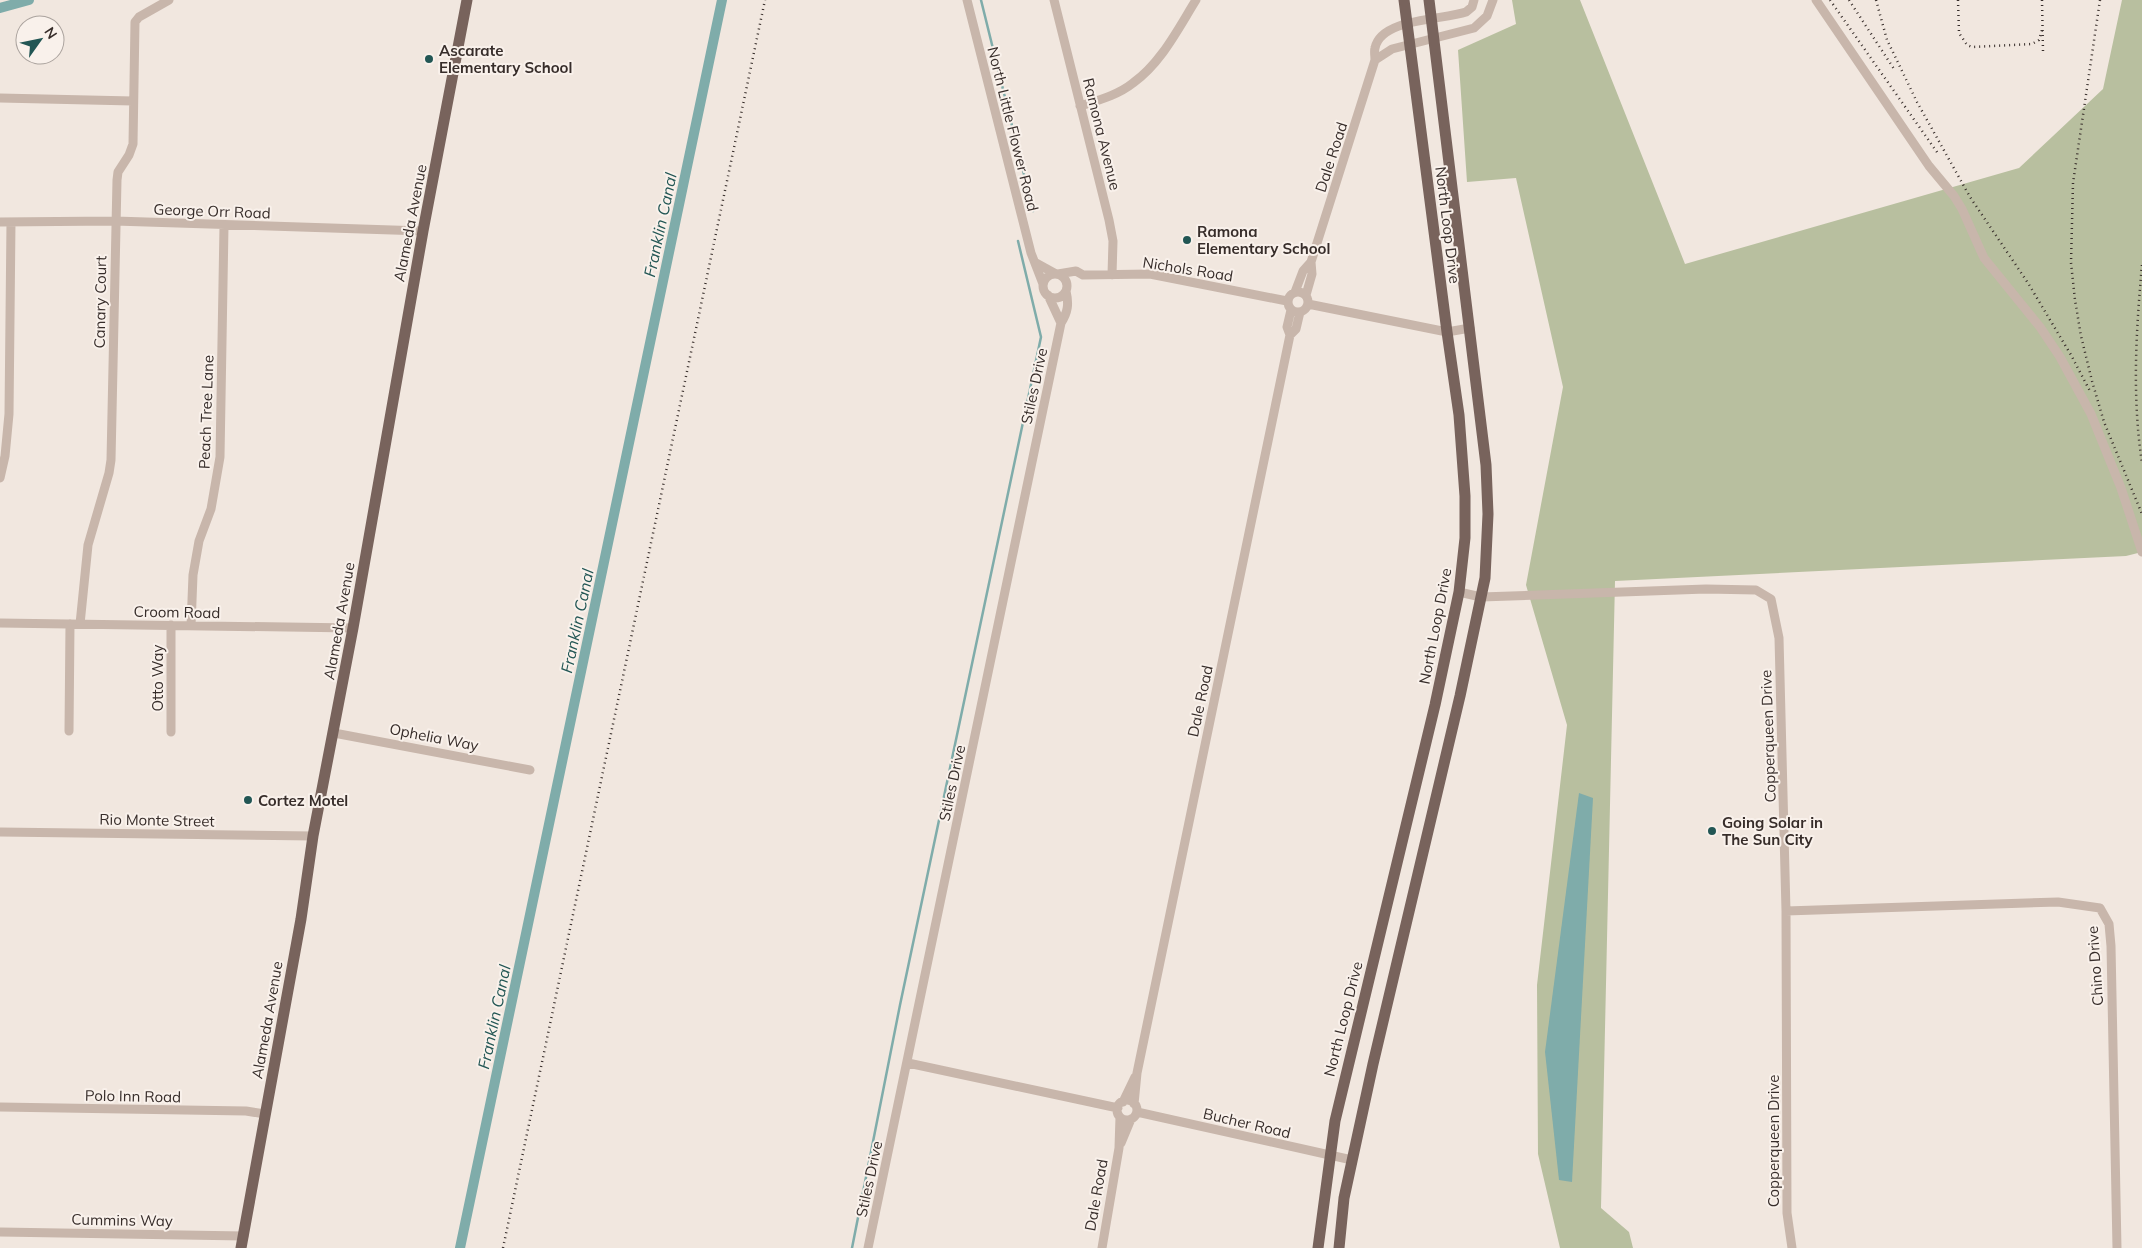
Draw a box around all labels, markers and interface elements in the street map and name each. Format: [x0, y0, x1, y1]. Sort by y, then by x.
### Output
north arrow [15, 15, 65, 65]
text: N [40, 24, 61, 42]
place label: Ascarate Elementary School [439, 41, 572, 77]
street label: North Little Flower Road [983, 45, 1043, 213]
marker: Ascarate Elementary School [423, 53, 435, 65]
street label: Ramona Avenue [1079, 76, 1125, 192]
street label: Dale Road [1311, 120, 1351, 194]
street label: Alameda Avenue [389, 163, 431, 283]
street label: North Loop Drive [1431, 165, 1465, 285]
water label: Franklin Canal [639, 171, 681, 279]
street label: George Orr Road [153, 199, 271, 223]
place label: Ramona Elementary School [1197, 222, 1330, 258]
marker: Ramona Elementary School [1181, 234, 1193, 246]
street label: Nichols Road [1141, 252, 1235, 286]
street label: Canary Court [90, 256, 110, 348]
street label: Stiles Drive [1017, 346, 1051, 426]
street label: Peach Tree Lane [195, 355, 217, 469]
street label: Alameda Avenue [319, 561, 359, 681]
street label: North Loop Drive [1414, 566, 1456, 686]
water label: Franklin Canal [556, 567, 598, 675]
street label: Croom Road [134, 602, 220, 622]
street label: Otto Way [148, 644, 167, 712]
street label: Dale Road [1183, 664, 1217, 738]
street label: Copperqueen Drive [1756, 669, 1780, 803]
street label: Ophelia Way [388, 719, 480, 755]
street label: Stiles Drive [935, 743, 969, 823]
place label: Cortez Motel [258, 791, 348, 810]
marker: Cortez Motel [242, 794, 254, 806]
street label: Rio Monte Street [99, 809, 215, 831]
place label: Going Solar in The Sun City [1722, 813, 1823, 849]
marker: Going Solar in The Sun City [1706, 825, 1718, 837]
street label: Chino Drive [2083, 925, 2107, 1007]
street label: North Loop Drive [1320, 959, 1366, 1079]
street label: Alameda Avenue [247, 960, 287, 1080]
water label: Franklin Canal [473, 963, 515, 1071]
street label: Copperqueen Drive [1764, 1075, 1783, 1207]
street label: Polo Inn Road [85, 1086, 181, 1106]
street label: Bucher Road [1201, 1104, 1293, 1142]
street label: Stiles Drive [852, 1139, 886, 1219]
street label: Dale Road [1080, 1158, 1112, 1232]
street label: Cummins Way [71, 1210, 173, 1230]

